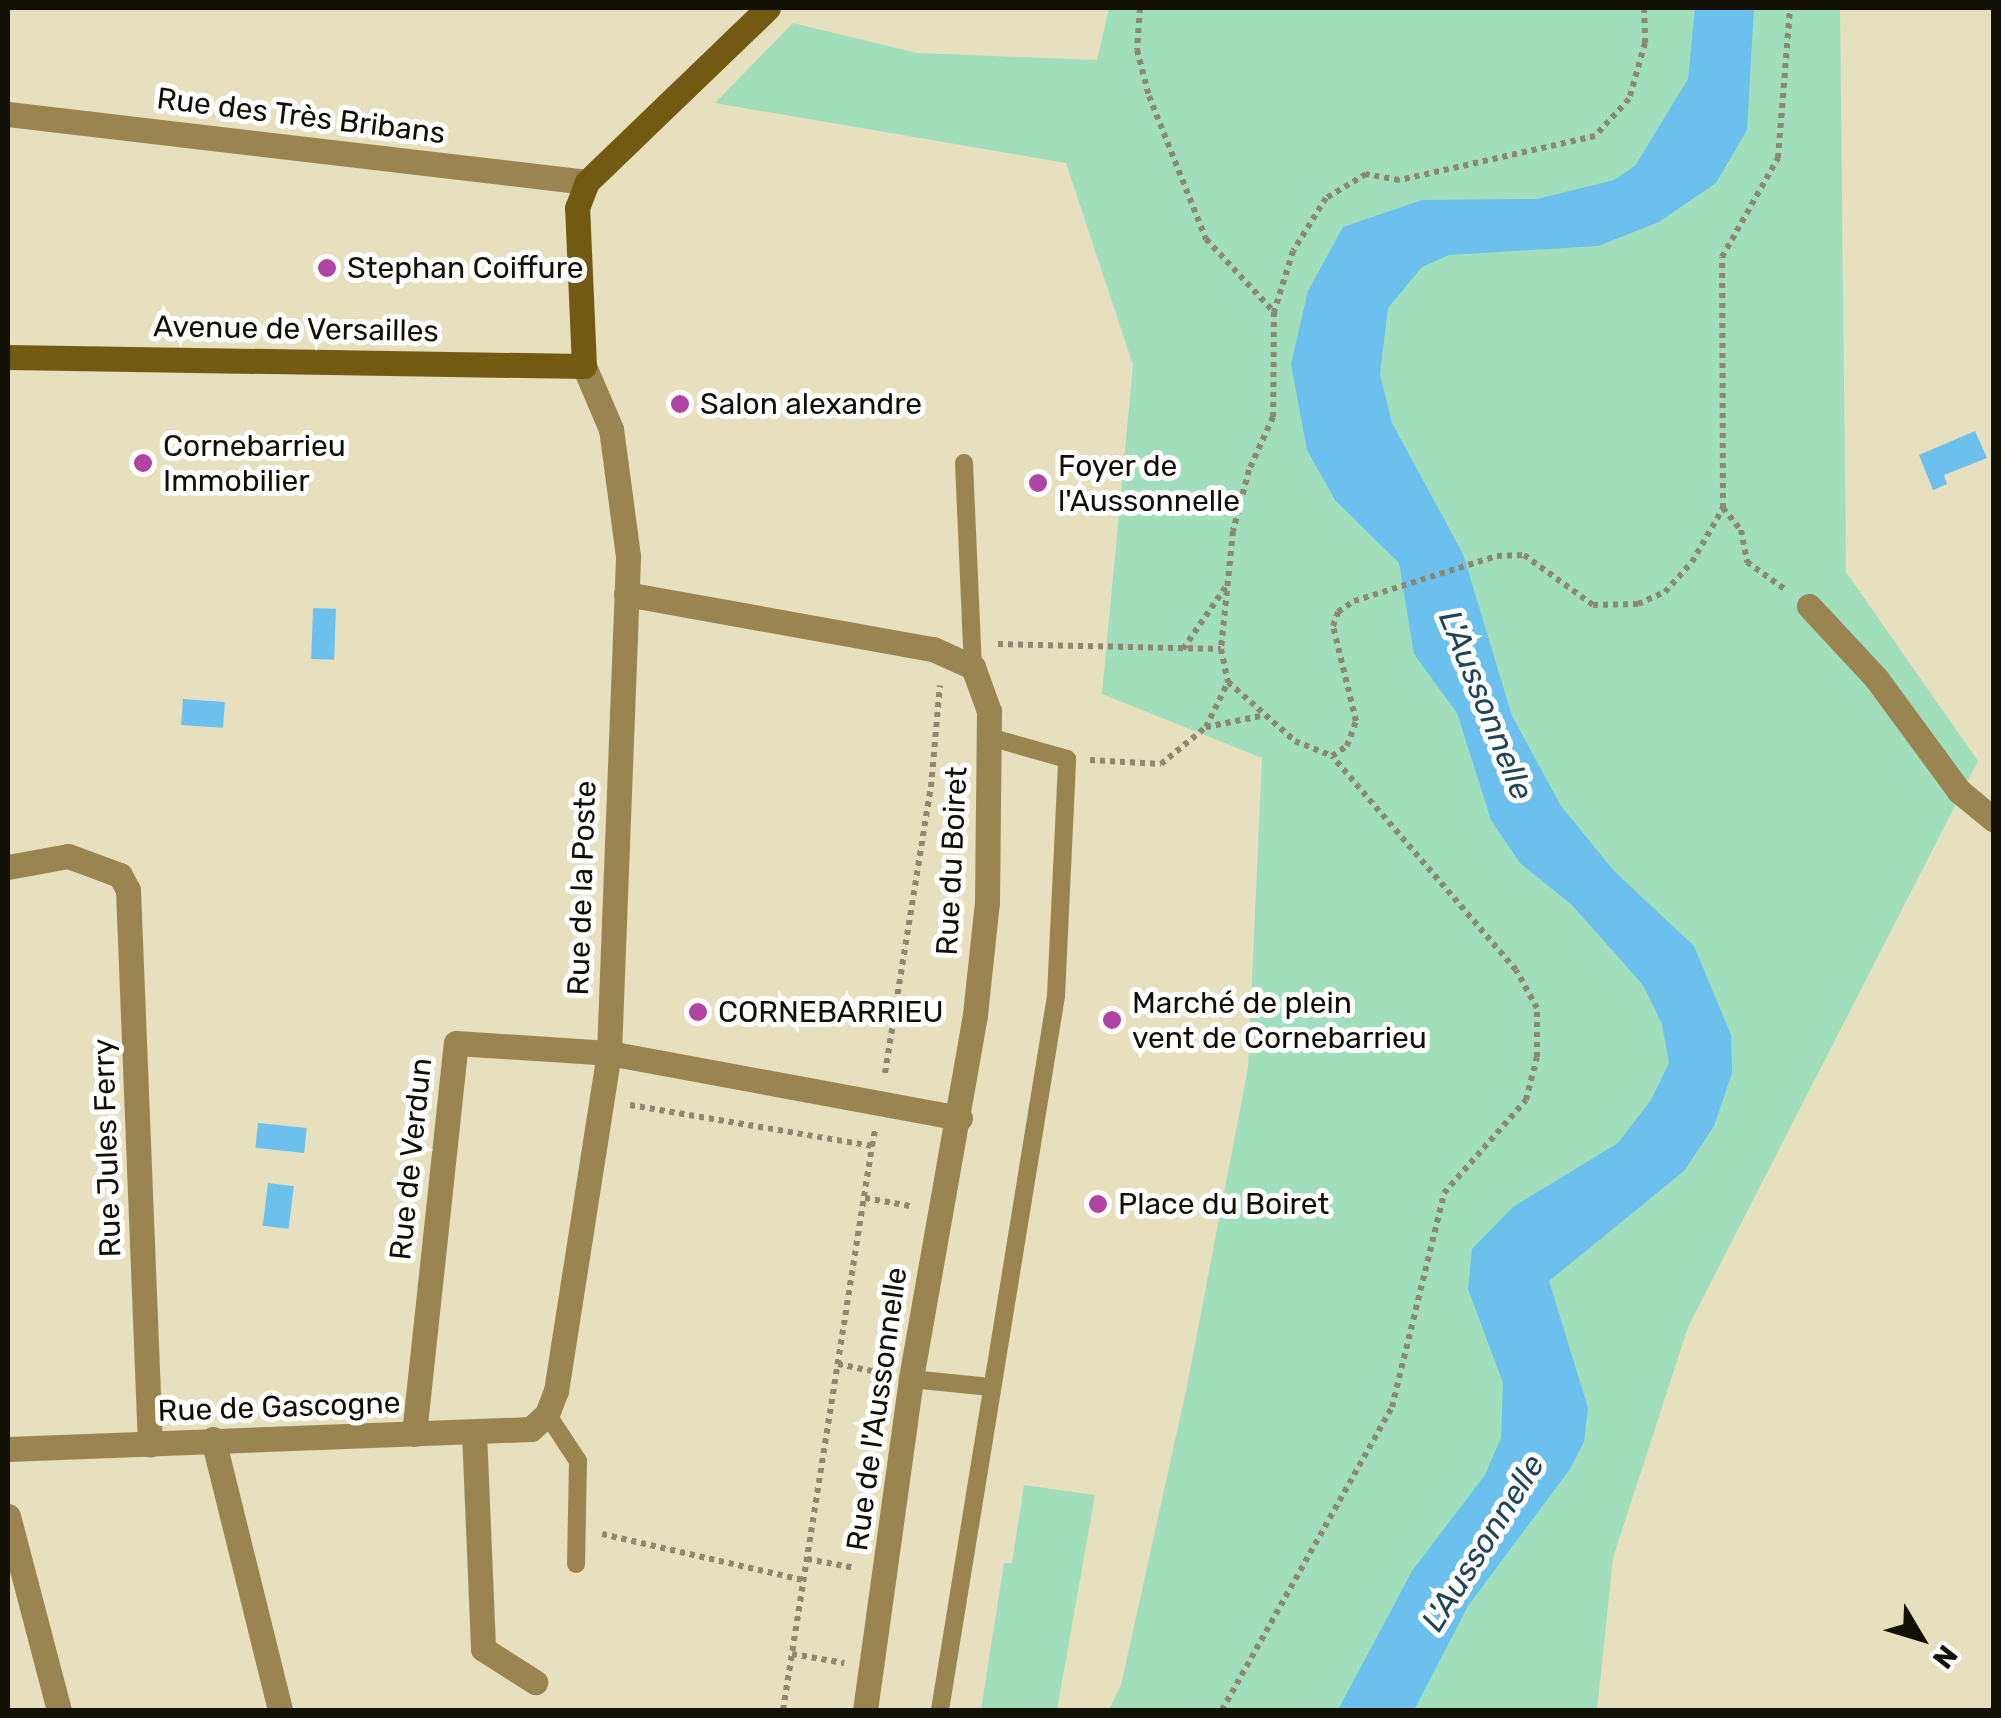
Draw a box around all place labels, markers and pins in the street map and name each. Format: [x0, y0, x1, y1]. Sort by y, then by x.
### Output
place label: Stephan Coiffure [347, 250, 584, 286]
marker: Stephan Coiffure [316, 257, 338, 279]
place label: Salon alexandre [700, 386, 922, 422]
marker: Salon alexandre [669, 393, 691, 415]
place label: Cornebarrieu Immobilier [163, 428, 346, 498]
place label: Foyer de l'Aussonnelle [1058, 448, 1240, 518]
marker: Cornebarrieu Immobilier [132, 452, 154, 474]
marker: Foyer de l'Aussonnelle [1027, 472, 1049, 494]
place label: Marché de plein vent de Cornebarrieu [1132, 985, 1427, 1056]
place label: CORNEBARRIEU [718, 994, 944, 1030]
marker: CORNEBARRIEU [687, 1001, 709, 1023]
marker: Marché de plein vent de Cornebarrieu [1101, 1009, 1123, 1031]
place label: Place du Boiret [1118, 1186, 1329, 1222]
marker: Place du Boiret [1087, 1193, 1109, 1215]

